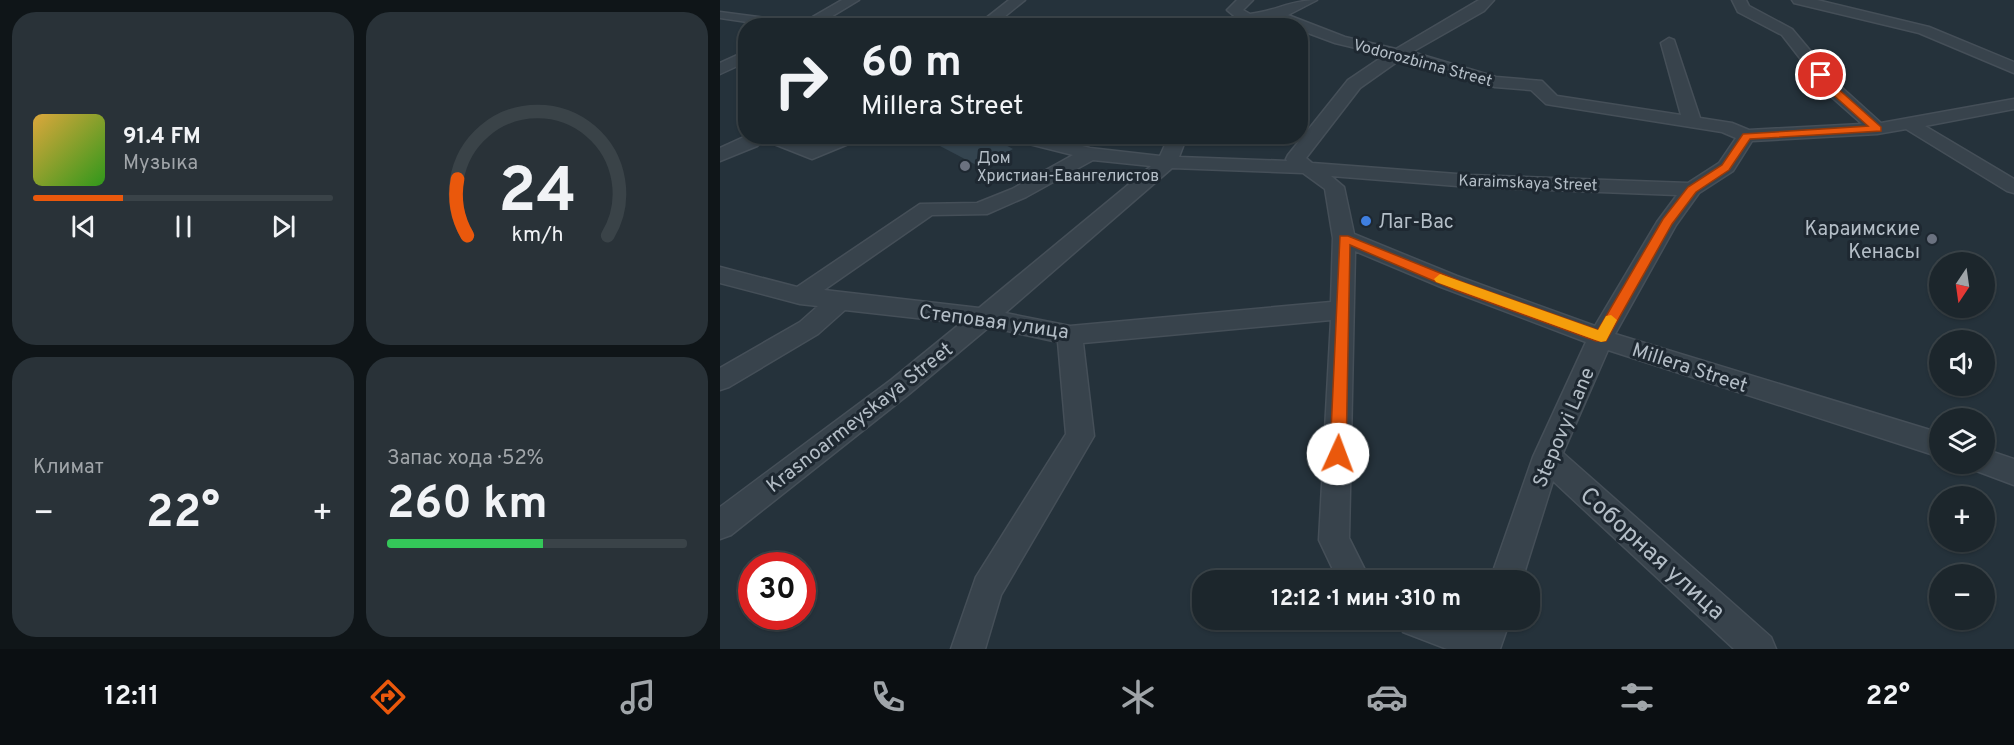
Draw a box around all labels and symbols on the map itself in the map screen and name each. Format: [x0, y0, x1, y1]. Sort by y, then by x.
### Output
street label: Vodorozbirna Street [1351, 36, 1494, 92]
pin [1795, 49, 1846, 100]
place label: Дом Христиан-Евангелистов [977, 149, 1159, 187]
marker: Дом Христиан-Евангелистов [958, 159, 972, 173]
street label: Karaimskaya Street [1458, 172, 1598, 196]
place label: Лаг-Вас [1378, 210, 1454, 236]
marker: Лаг-Вас [1359, 214, 1373, 228]
place label: Караимские Кенасы [1805, 217, 1920, 266]
marker: Караимские Кенасы [1925, 232, 1939, 246]
north arrow [1929, 252, 1995, 318]
street label: Степовая улица [917, 300, 1070, 346]
street label: Krasnoarmeyskaya Street [762, 337, 959, 500]
street label: Millera Street [1628, 338, 1751, 400]
street label: Stepovyi Lane [1528, 364, 1602, 492]
position arrow [1306, 422, 1370, 486]
street label: Соборная улица [1573, 481, 1731, 628]
speed limit sign: 30 [738, 552, 816, 630]

